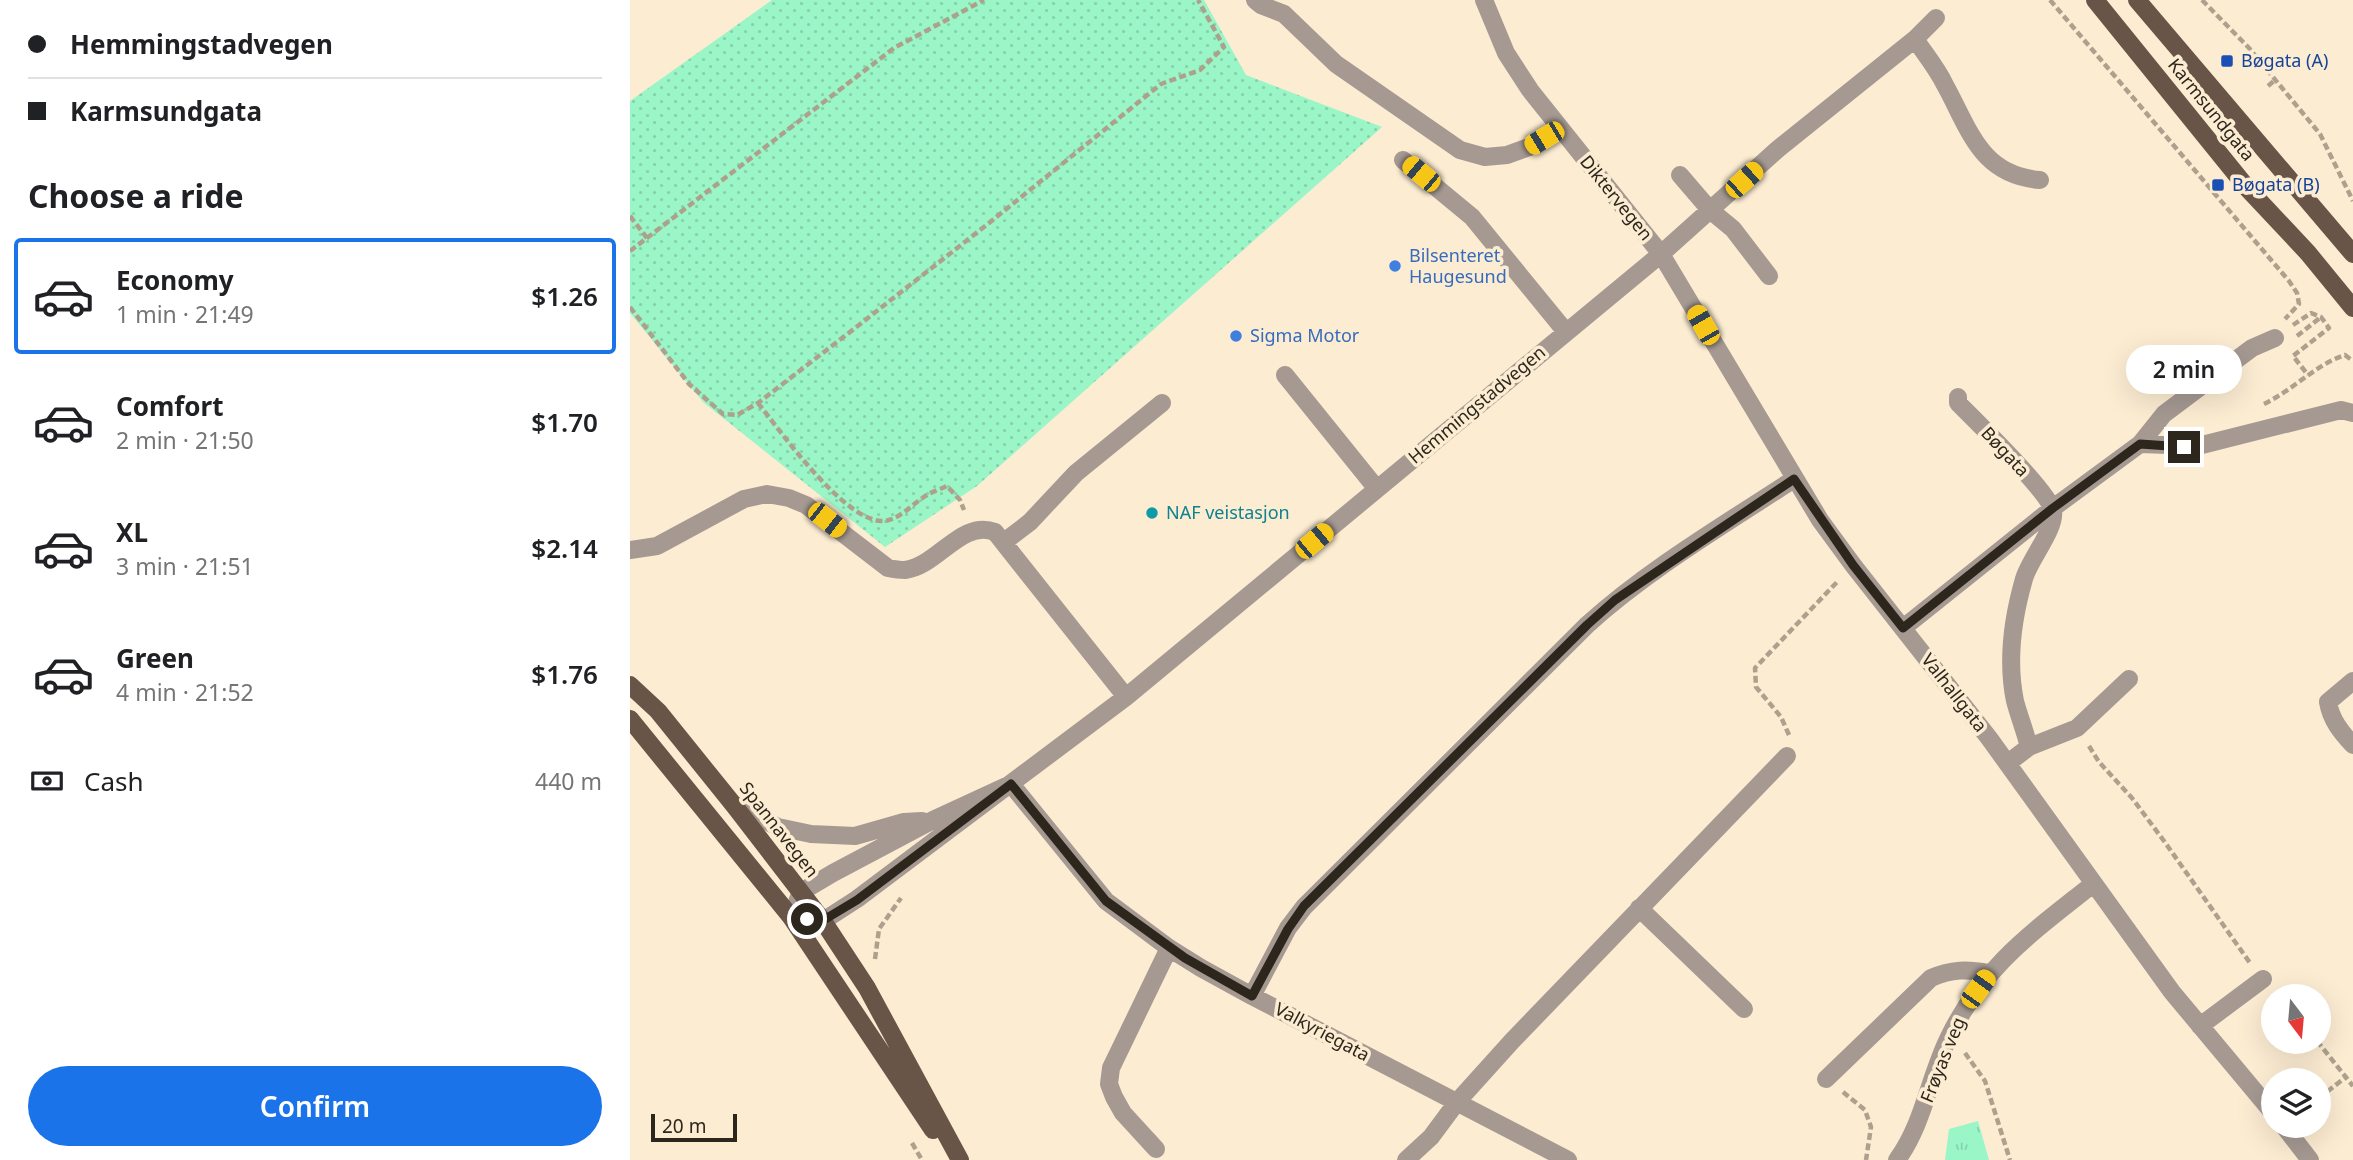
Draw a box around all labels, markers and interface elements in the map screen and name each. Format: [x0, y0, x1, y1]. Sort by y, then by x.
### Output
text: Hemmingstadvegen [70, 26, 333, 62]
place label: Bøgata (A) [2241, 48, 2328, 72]
street label: Karmsundgata [2163, 53, 2261, 166]
marker: Bøgata (A) [2219, 53, 2235, 69]
text: Karmsundgata [70, 93, 262, 129]
car [1521, 118, 1568, 158]
street label: Diktervegen [1575, 150, 1659, 245]
car [1399, 152, 1444, 196]
car [1722, 158, 1767, 202]
place label: Bøgata (B) [2232, 172, 2320, 196]
text: Choose a ride [28, 174, 244, 217]
marker: Bøgata (B) [2210, 177, 2226, 193]
place label: Bilsenteret Haugesund [1409, 243, 1507, 288]
marker: Bilsenteret Haugesund [1387, 258, 1403, 274]
text: Economy [116, 262, 234, 298]
icon: car [32, 265, 95, 328]
text: $1.26 [531, 278, 598, 314]
text: 1 min · 21:49 [116, 298, 254, 330]
car [1684, 302, 1723, 348]
place label: Sigma Motor [1250, 323, 1360, 347]
marker: Sigma Motor [1228, 328, 1244, 344]
street label: Hemmingstadvegen [1403, 340, 1550, 469]
callout: 2 min [2126, 346, 2242, 394]
text: 2 min [2153, 353, 2215, 385]
text: Comfort [116, 388, 224, 424]
icon: car [32, 391, 95, 454]
text: $1.70 [531, 404, 598, 440]
street label: Bøgata [1976, 421, 2035, 482]
text: 2 min · 21:50 [116, 424, 254, 456]
route end [2168, 431, 2200, 463]
car [804, 499, 851, 541]
place label: NAF veistasjon [1166, 500, 1290, 524]
marker: NAF veistasjon [1144, 505, 1160, 521]
text: XL [116, 514, 148, 550]
icon: car [32, 517, 95, 580]
car [1292, 519, 1337, 563]
text: $2.14 [531, 530, 598, 566]
text: 3 min · 21:51 [116, 550, 254, 582]
text: Green [116, 640, 194, 676]
icon: car [32, 643, 95, 706]
street label: Valhallgata [1917, 648, 1993, 737]
text: $1.76 [531, 656, 598, 692]
text: 4 min · 21:52 [116, 676, 254, 708]
icon: cash [28, 762, 66, 800]
text: Cash [84, 763, 144, 799]
text: 440 m [535, 765, 602, 797]
street label: Spannavegen [735, 777, 825, 882]
route start [791, 903, 823, 935]
car [1958, 966, 1999, 1012]
north arrow [2261, 984, 2331, 1054]
map controls [2261, 984, 2331, 1138]
street label: Valkyriegata [1271, 996, 1374, 1066]
street label: Frøyas veg [1914, 1013, 1970, 1106]
button: Confirm [28, 1066, 602, 1146]
button: layers [2261, 1068, 2331, 1138]
scale bar [651, 1111, 737, 1143]
text: 20 m [662, 1113, 706, 1139]

